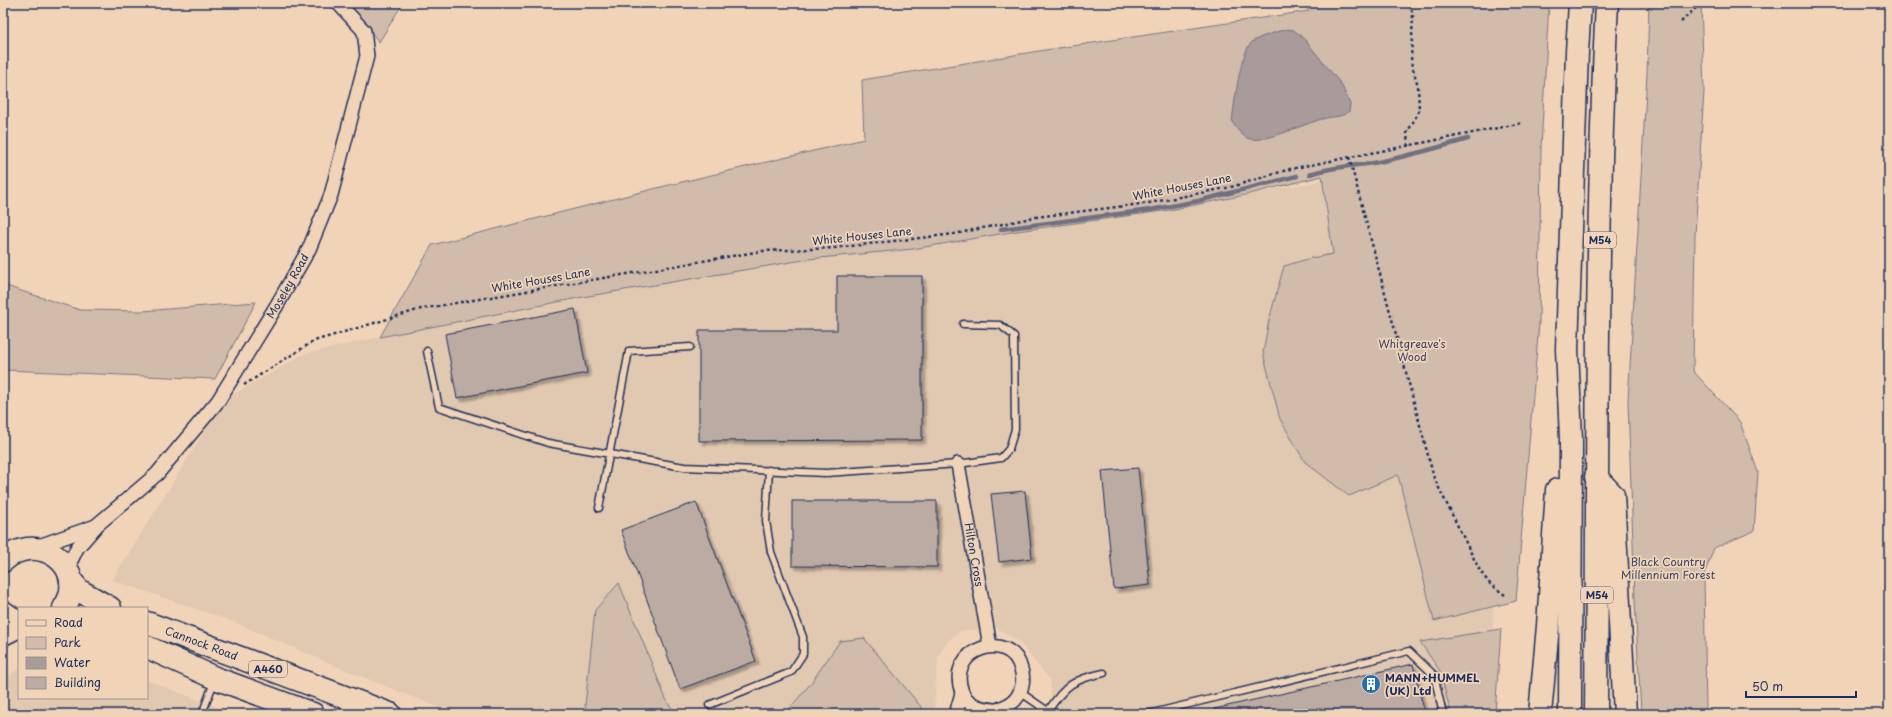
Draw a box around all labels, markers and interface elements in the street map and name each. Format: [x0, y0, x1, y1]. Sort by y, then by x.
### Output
street label: White Houses Lane [1131, 169, 1233, 204]
street label: White Houses Lane [811, 222, 913, 249]
road number: M54 [1584, 232, 1616, 248]
street label: Moseley Road [262, 250, 313, 322]
street label: White Houses Lane [490, 262, 592, 297]
park label: Whitgreave's Wood [1378, 335, 1446, 365]
street label: Hilton Cross [960, 521, 988, 588]
park label: Black Country Millennium Forest [1621, 553, 1716, 583]
road number: M54 [1581, 587, 1613, 603]
legend [18, 607, 148, 699]
text: Road [54, 613, 83, 631]
street label: Cannock Road [163, 621, 240, 664]
text: Park [54, 633, 81, 651]
text: Water [54, 653, 91, 671]
road number: A460 [249, 661, 287, 677]
place label: MANN+HUMMEL (UK) Ltd [1385, 669, 1480, 699]
text: Building [54, 673, 101, 691]
building icon: MANN+HUMMEL (UK) Ltd [1360, 673, 1382, 695]
scale bar [1746, 673, 1856, 699]
text: 50 m [1752, 677, 1783, 695]

